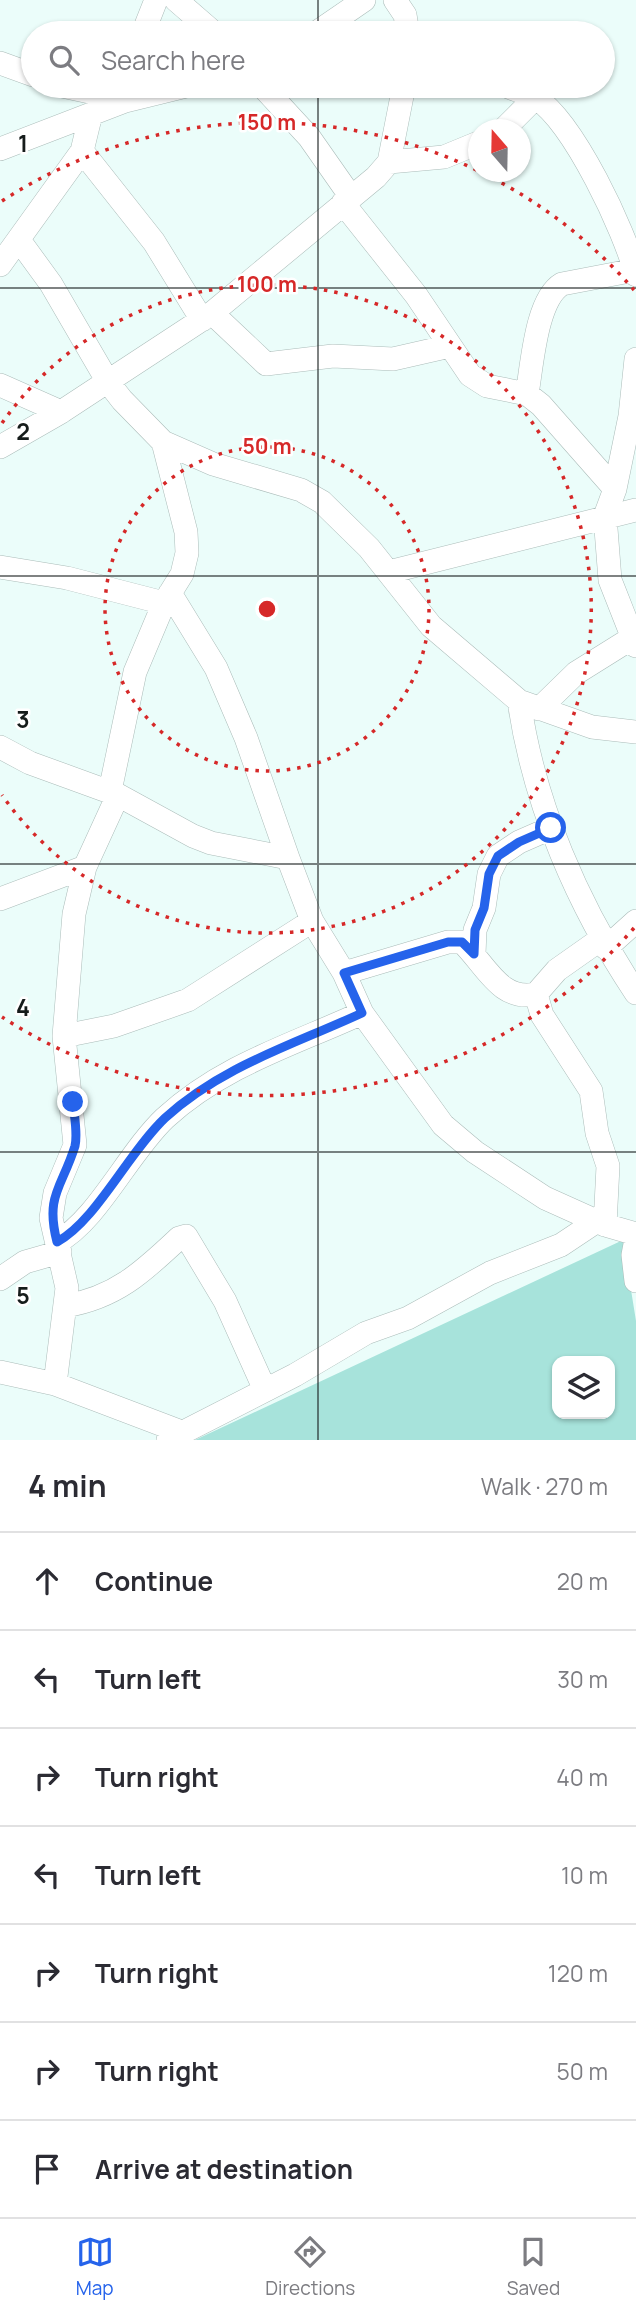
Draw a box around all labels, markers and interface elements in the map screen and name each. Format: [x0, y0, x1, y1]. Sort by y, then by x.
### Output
search box [21, 21, 615, 98]
icon: search [45, 41, 83, 79]
text: Search here [101, 42, 246, 78]
text: 150 m [238, 108, 296, 136]
north arrow [468, 119, 531, 182]
text: 1 [18, 127, 28, 159]
text: 100 m [237, 270, 297, 298]
text: 2 [16, 415, 30, 447]
text: 50 m [242, 432, 292, 460]
centre of rings [255, 597, 279, 621]
text: 3 [16, 703, 30, 735]
route start [535, 812, 566, 843]
text: 4 [16, 991, 30, 1023]
route end [57, 1086, 88, 1117]
text: 5 [16, 1279, 30, 1311]
map controls [552, 1356, 615, 1419]
button: layers [552, 1356, 615, 1419]
text: 4 min [28, 1465, 106, 1506]
text: Walk · 270 m [481, 1470, 608, 1502]
icon: ahead [28, 1562, 66, 1600]
text: Continue [95, 1563, 213, 1599]
text: 20 m [557, 1565, 608, 1597]
icon: left [28, 1660, 66, 1698]
text: Turn left [95, 1661, 202, 1697]
text: 30 m [557, 1663, 608, 1695]
icon: right [28, 1758, 66, 1796]
text: Turn right [95, 1759, 219, 1795]
text: 40 m [556, 1761, 608, 1793]
icon: left [28, 1856, 66, 1894]
text: Turn left [95, 1857, 202, 1893]
text: 10 m [561, 1859, 608, 1891]
icon: right [28, 1954, 66, 1992]
text: Turn right [95, 1955, 219, 1991]
text: 120 m [548, 1957, 608, 1989]
icon: right [28, 2052, 66, 2090]
text: Turn right [95, 2053, 219, 2089]
text: 50 m [557, 2055, 608, 2087]
icon: arrive [28, 2150, 66, 2188]
text: Arrive at destination [95, 2151, 353, 2187]
tab: Map [76, 2233, 114, 2301]
tab: Directions [265, 2233, 355, 2301]
tab: Saved [507, 2233, 560, 2301]

